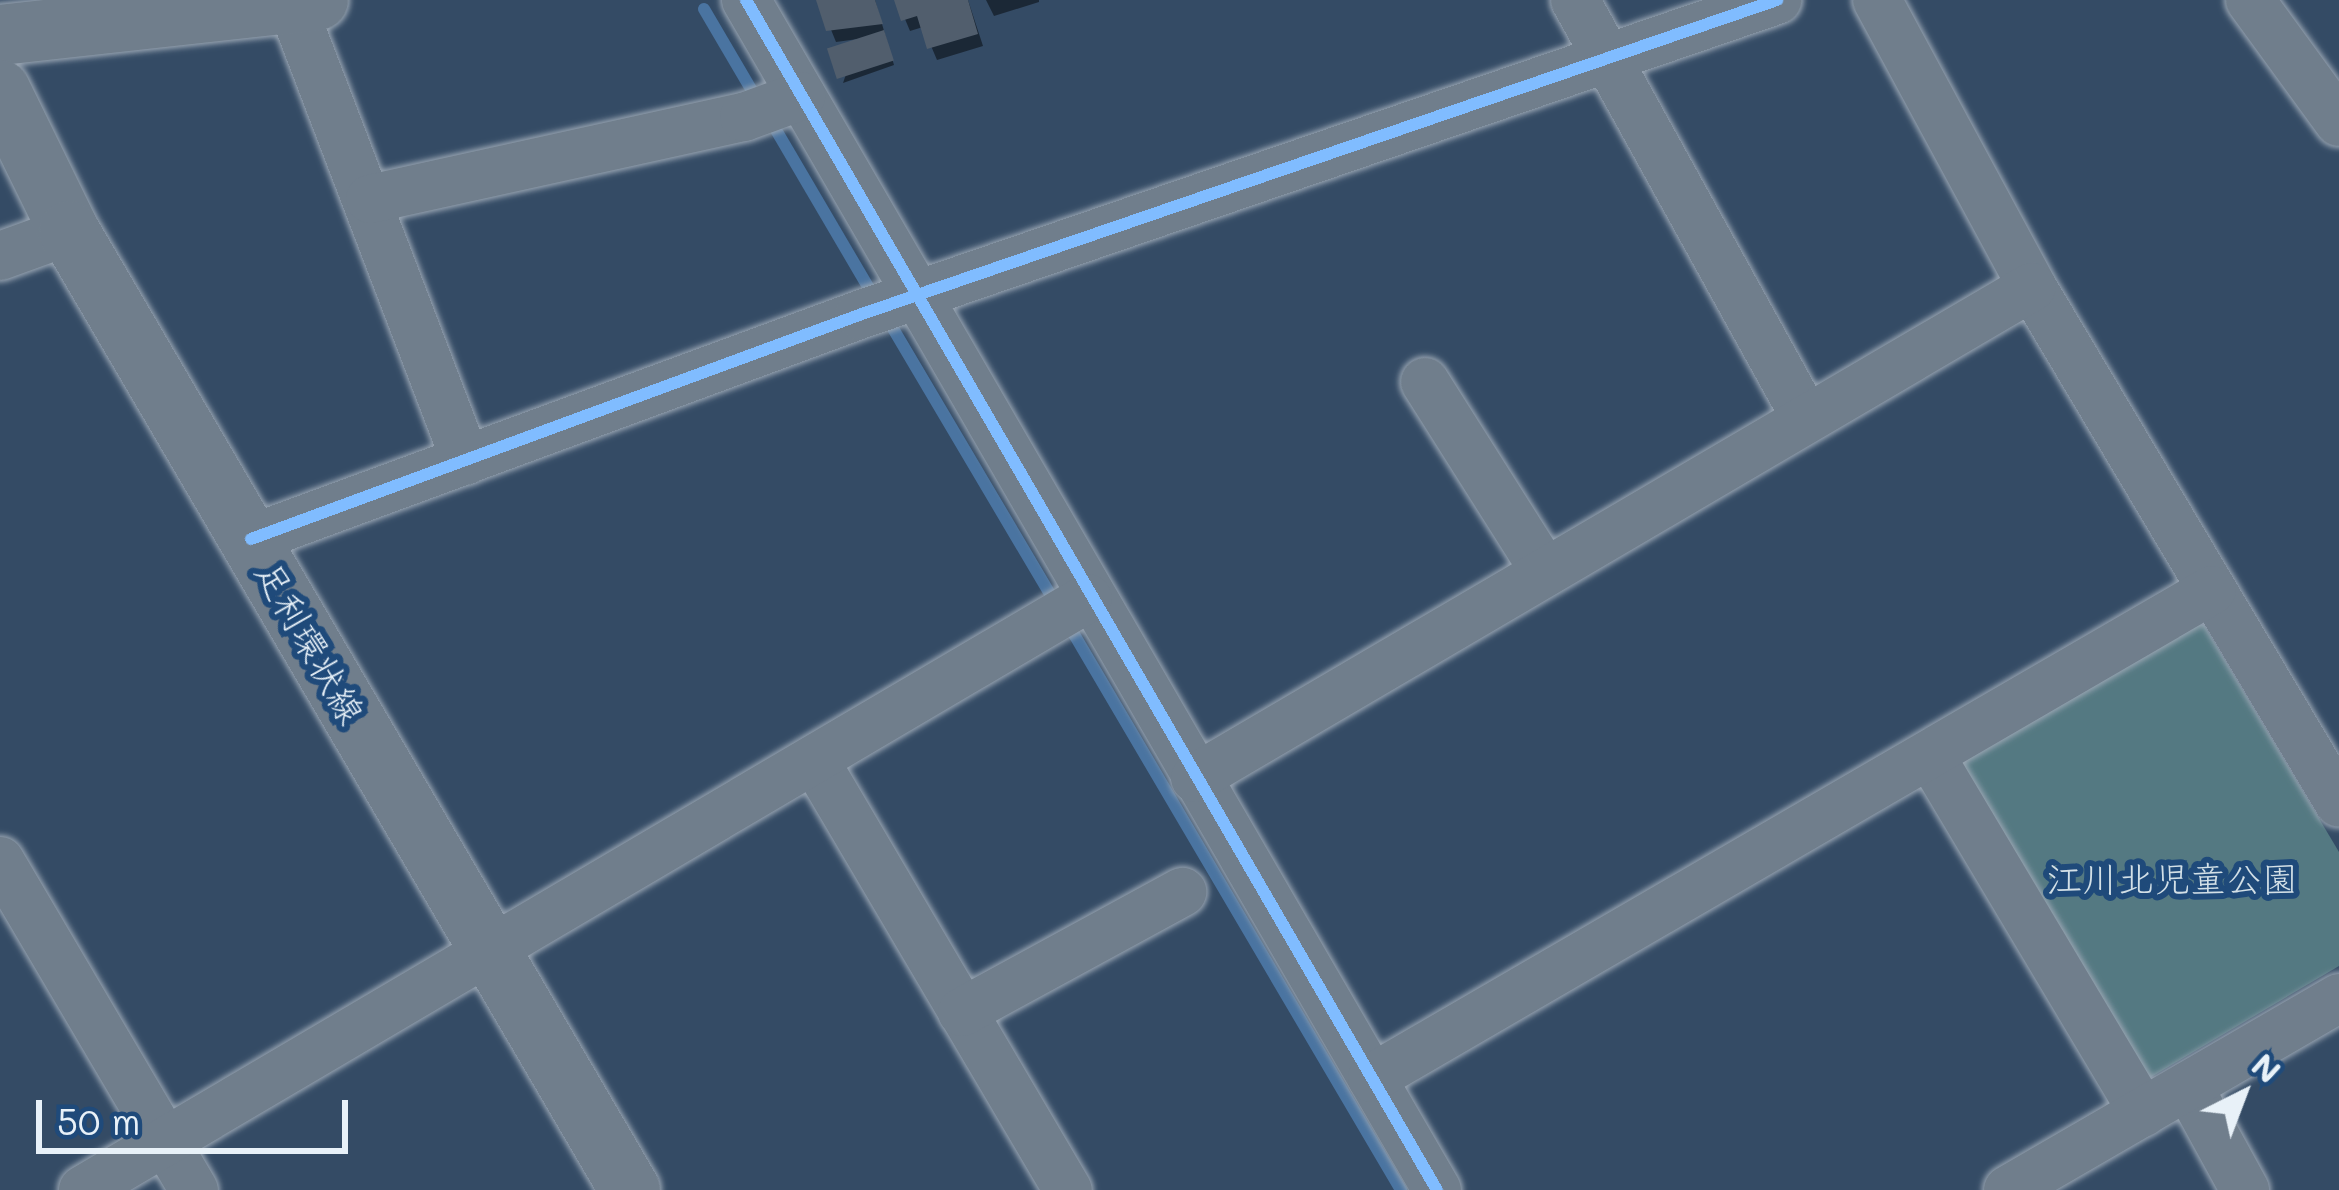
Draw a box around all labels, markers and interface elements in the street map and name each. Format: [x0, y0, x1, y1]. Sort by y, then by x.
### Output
street label: 足利環状線 [247, 553, 375, 731]
park label: 江川北児童公園 [2046, 856, 2298, 900]
north arrow [2183, 1034, 2303, 1154]
text: N [2244, 1043, 2291, 1091]
scale bar [42, 1076, 354, 1150]
text: 50 m [57, 1097, 140, 1144]

